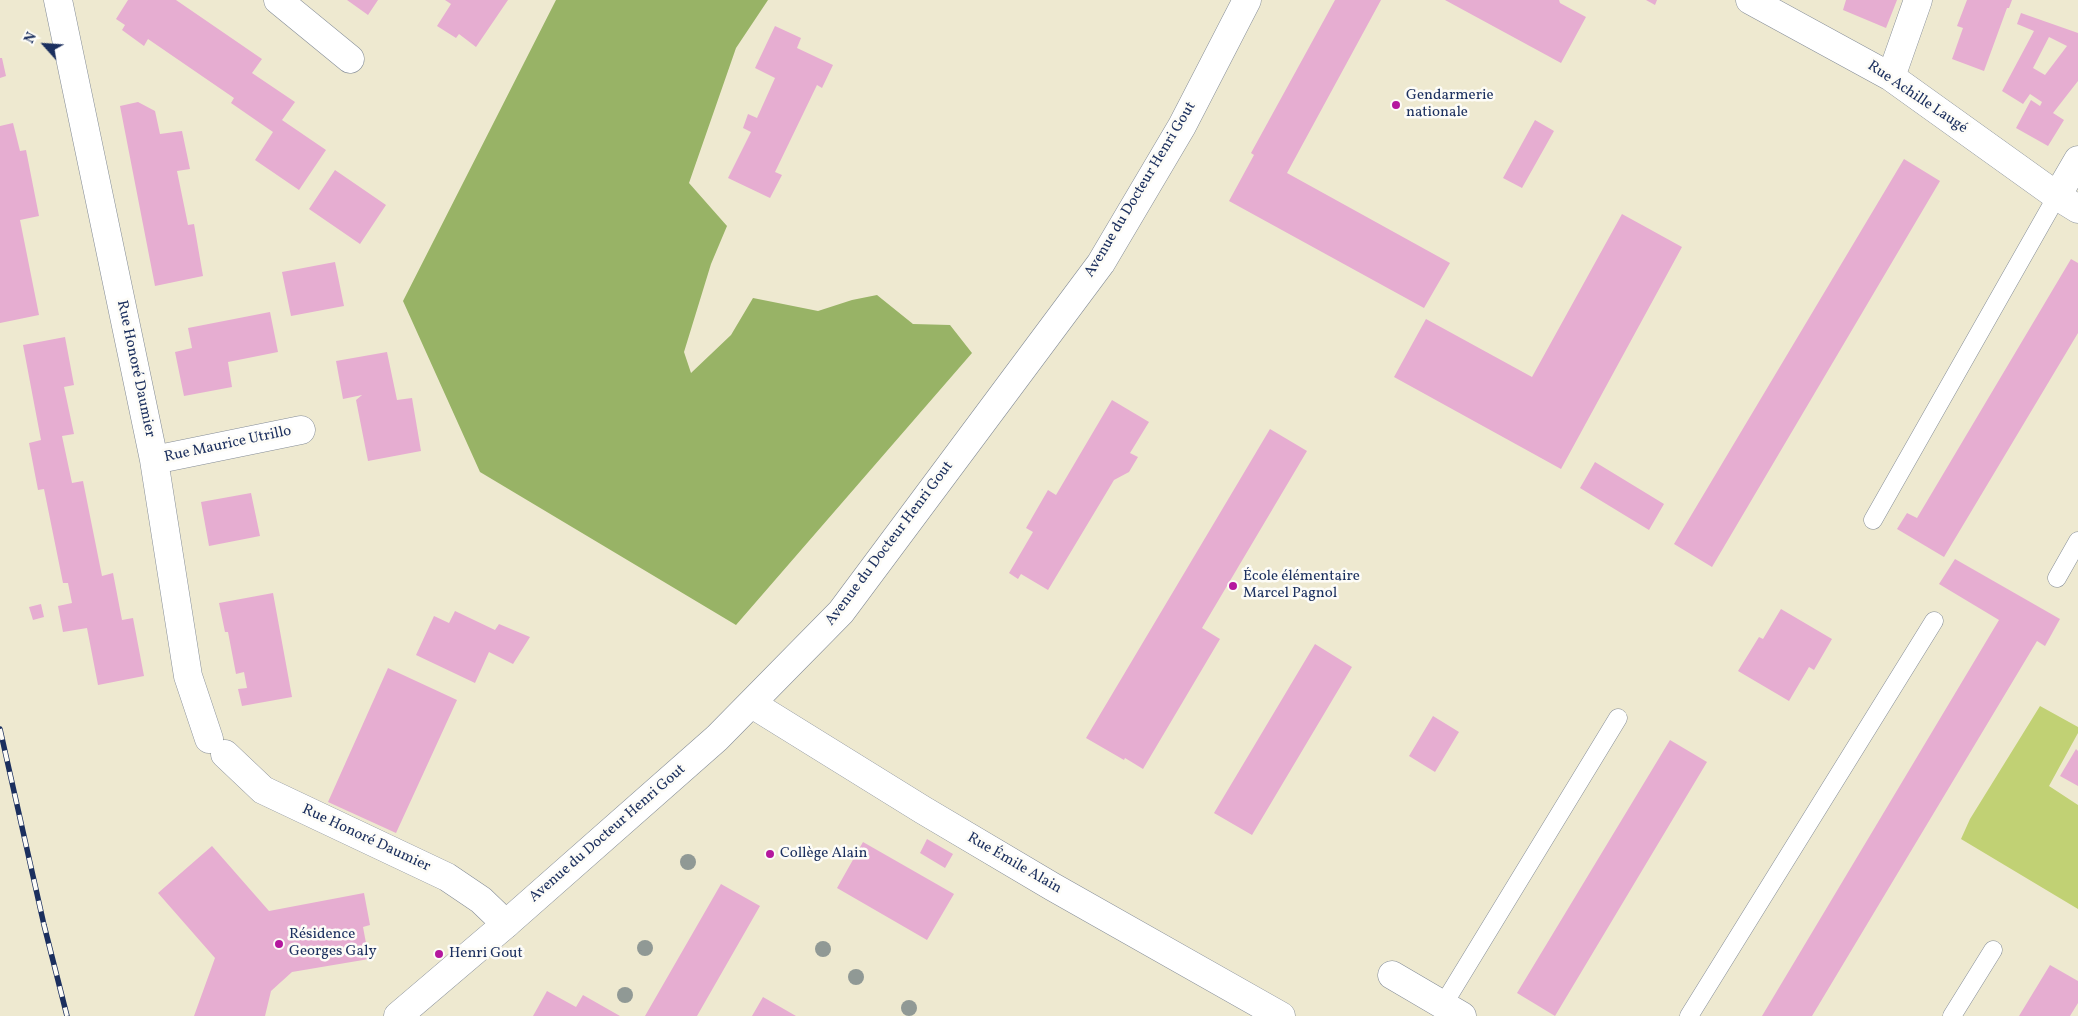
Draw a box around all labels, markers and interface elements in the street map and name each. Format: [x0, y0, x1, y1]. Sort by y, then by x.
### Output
north arrow [20, 20, 70, 70]
text: N [20, 29, 42, 47]
street label: Rue Achille Laugé [1863, 58, 1971, 138]
place label: Gendarmerie nationale [1406, 87, 1494, 122]
street label: Avenue du Docteur Henri Gout [1081, 99, 1201, 281]
marker: Gendarmerie nationale [1390, 99, 1402, 111]
street label: Rue Honoré Daumier [112, 299, 158, 439]
street label: Rue Maurice Utrillo [163, 423, 293, 467]
street label: Avenue du Docteur Henri Gout [822, 458, 958, 630]
place label: École élémentaire Marcel Pagnol [1243, 568, 1360, 603]
marker: École élémentaire Marcel Pagnol [1227, 580, 1239, 592]
street label: Avenue du Docteur Henri Gout [526, 761, 690, 907]
street label: Rue Honoré Daumier [299, 801, 433, 877]
street label: Rue Émile Alain [964, 830, 1064, 898]
place label: Collège Alain [780, 845, 867, 863]
marker: Collège Alain [764, 848, 776, 860]
place label: Résidence Georges Galy [289, 926, 377, 961]
marker: Résidence Georges Galy [273, 938, 285, 950]
place label: Henri Gout [449, 945, 523, 963]
marker: Henri Gout [433, 948, 445, 960]

